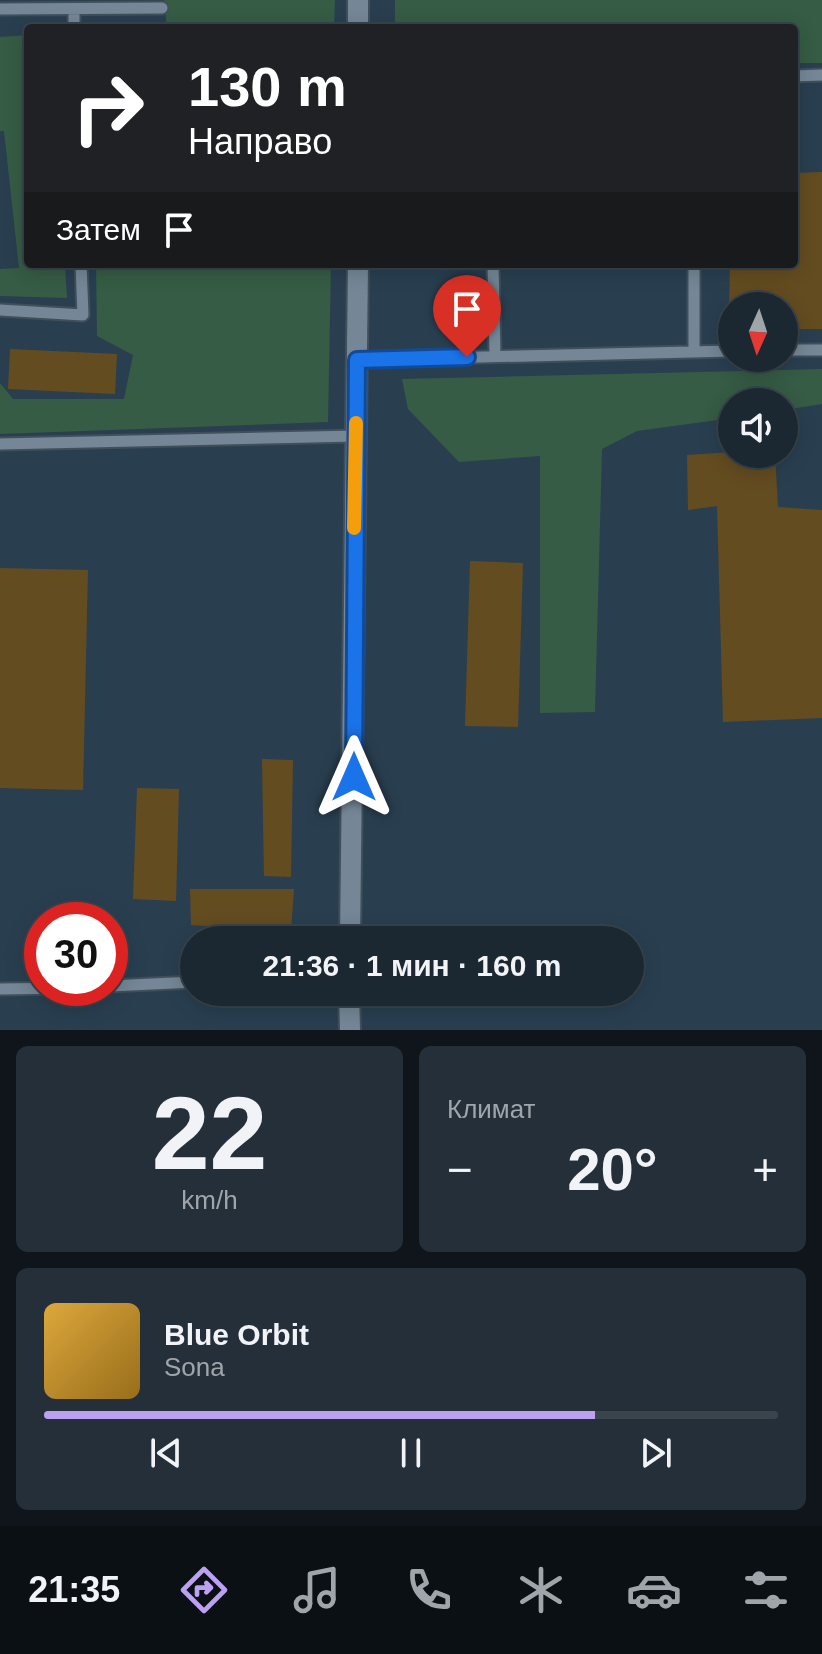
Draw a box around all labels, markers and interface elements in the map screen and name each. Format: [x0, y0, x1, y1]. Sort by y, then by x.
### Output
text: 130 m [188, 55, 347, 118]
icon: right [56, 56, 160, 160]
text: Направо [188, 121, 332, 162]
icon: arrive [157, 208, 201, 252]
text: Затем [56, 213, 141, 246]
pin [433, 275, 501, 357]
icon: arrive [445, 287, 489, 331]
north arrow [718, 292, 798, 372]
map controls [718, 292, 798, 468]
button: sound [718, 388, 798, 468]
position arrow [312, 735, 396, 819]
speed limit sign: 30 [24, 902, 128, 1006]
text: 21:36 · 1 мин · 160 m [263, 949, 561, 982]
text: 22 [152, 1075, 267, 1191]
text: Климат [447, 1094, 536, 1124]
text: 20° [567, 1136, 658, 1203]
text: − [447, 1145, 473, 1194]
text: + [752, 1145, 778, 1194]
text: km/h [181, 1185, 238, 1215]
text: Blue Orbit [164, 1318, 309, 1351]
text: Sona [164, 1352, 225, 1382]
icon: previous [144, 1431, 188, 1475]
icon: pause [389, 1431, 433, 1475]
icon: next [634, 1431, 678, 1475]
icon: directions [176, 1562, 232, 1618]
icon: music [289, 1562, 345, 1618]
icon: phone [401, 1562, 457, 1618]
icon: climate [513, 1562, 569, 1618]
icon: car [626, 1562, 682, 1618]
icon: filters [738, 1562, 794, 1618]
text: 21:35 [28, 1569, 120, 1610]

